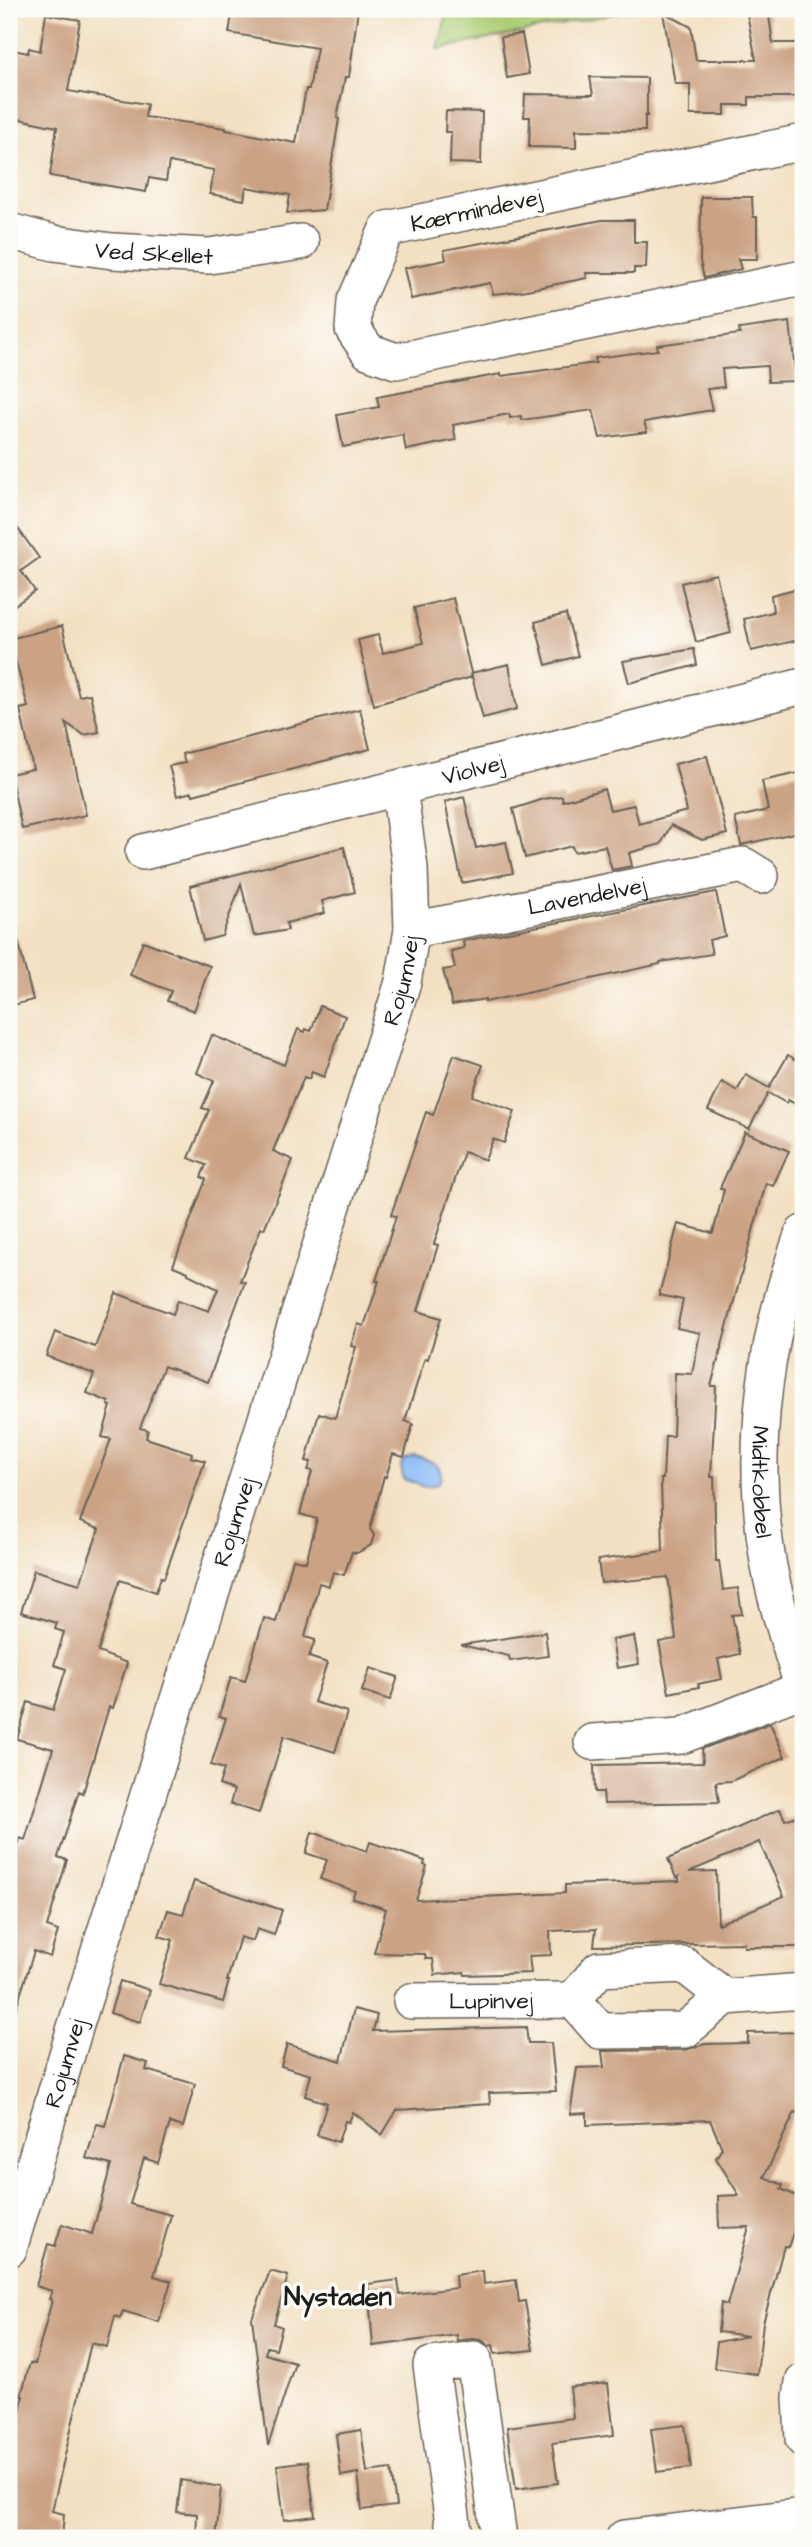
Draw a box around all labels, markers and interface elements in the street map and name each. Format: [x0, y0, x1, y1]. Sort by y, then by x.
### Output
street label: Kærmindevej [408, 181, 545, 241]
street label: Ved Skellet [93, 234, 214, 273]
street label: Violvej [439, 747, 507, 793]
street label: Lavendelvej [525, 869, 649, 924]
street label: Rojumvej [375, 933, 428, 1030]
street label: Midtkobbel [743, 1425, 779, 1540]
street label: Rojumvej [206, 1474, 264, 1571]
street label: Lupinvej [449, 1985, 533, 2018]
street label: Rojumvej [37, 2015, 94, 2112]
district label: Nystaden [284, 2279, 392, 2318]

